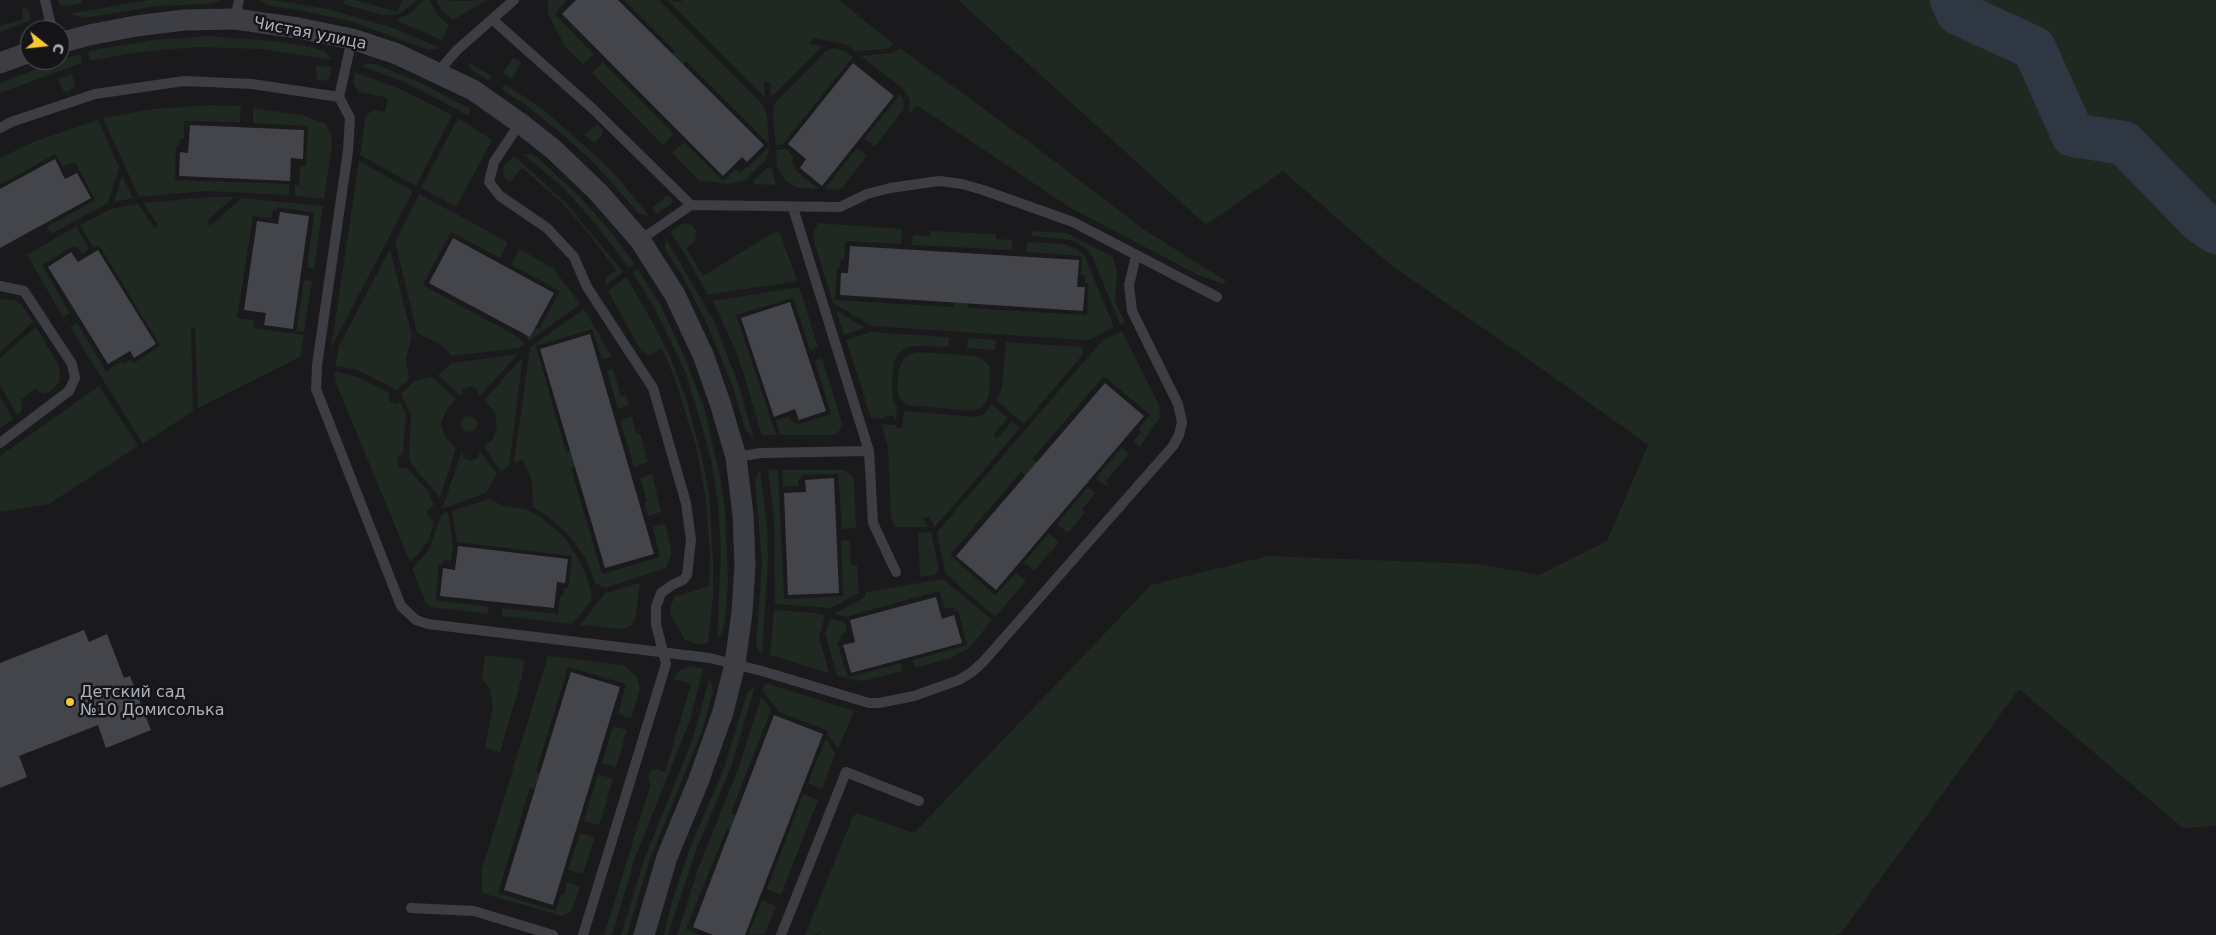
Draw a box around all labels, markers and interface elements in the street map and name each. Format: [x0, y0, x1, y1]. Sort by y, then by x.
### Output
street label: Чистая улица [252, 14, 368, 54]
north arrow [20, 20, 70, 70]
text: С [49, 42, 68, 56]
place label: Детский сад №10 Домисолька [80, 683, 225, 721]
marker: Детский сад №10 Домисолька [64, 696, 76, 708]

